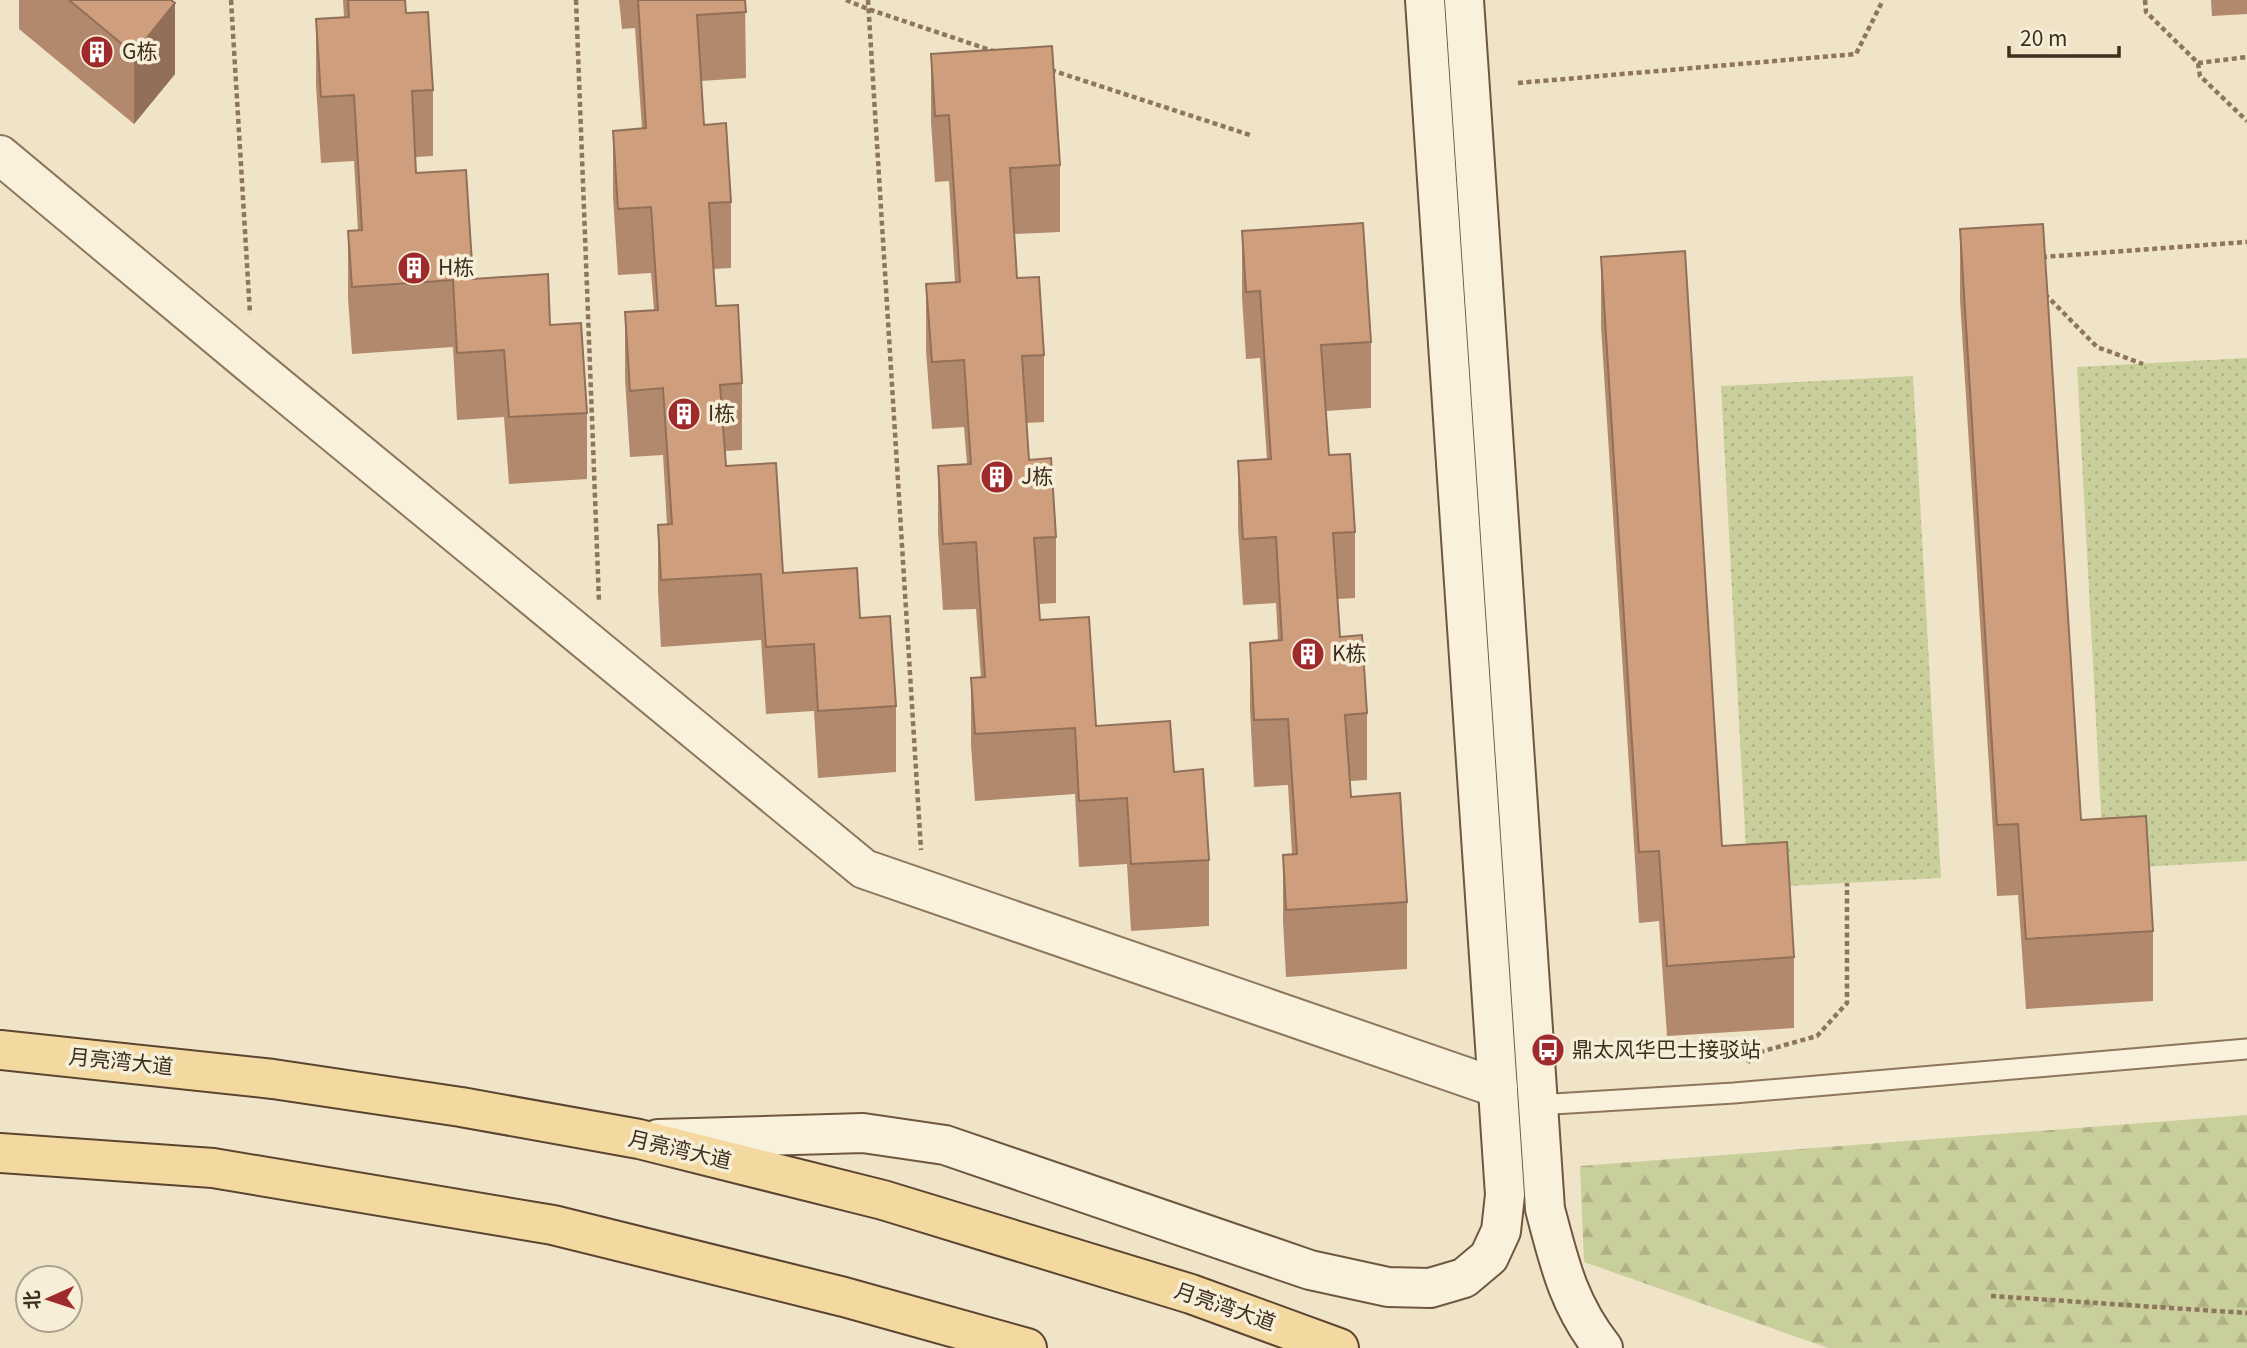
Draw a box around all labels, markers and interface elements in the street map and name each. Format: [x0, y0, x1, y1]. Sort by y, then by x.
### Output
scale bar [2009, 14, 2119, 58]
text: 20 m [2020, 22, 2067, 52]
building icon: G栋 [78, 33, 116, 71]
place label: G栋 [122, 35, 157, 65]
building icon: H栋 [395, 249, 433, 287]
place label: H栋 [438, 251, 474, 281]
building icon: I栋 [665, 395, 703, 433]
place label: I栋 [708, 397, 735, 427]
building icon: J栋 [978, 458, 1016, 496]
place label: J栋 [1021, 460, 1053, 490]
building icon: K栋 [1289, 635, 1327, 673]
place label: K栋 [1332, 637, 1367, 667]
bus stop icon: 鼎太风华巴士接驳站 [1529, 1031, 1567, 1069]
place label: 鼎太风华巴士接驳站 [1572, 1033, 1761, 1063]
street label: 月亮湾大道 [67, 1040, 175, 1080]
street label: 月亮湾大道 [626, 1122, 735, 1174]
north arrow [14, 1264, 84, 1334]
street label: 月亮湾大道 [1171, 1274, 1280, 1336]
text: 北 [17, 1290, 45, 1310]

